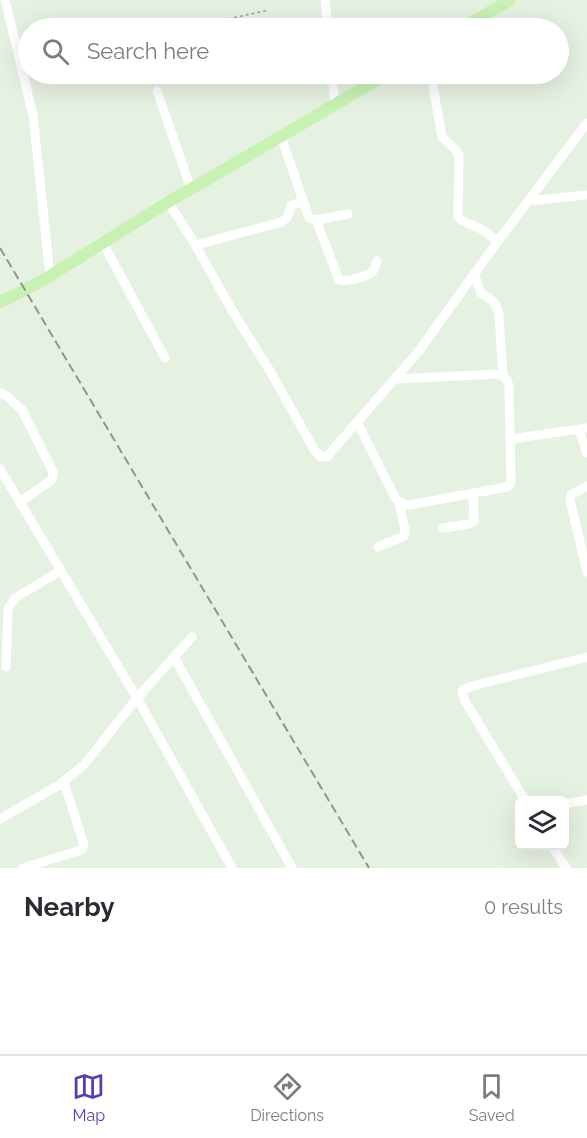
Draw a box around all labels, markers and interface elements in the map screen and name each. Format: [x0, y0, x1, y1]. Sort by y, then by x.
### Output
search box [18, 18, 569, 84]
icon: search [39, 35, 72, 68]
text: Search here [87, 38, 209, 64]
map controls [515, 796, 569, 850]
button: layers [515, 796, 569, 850]
text: Nearby [24, 892, 114, 922]
text: 0 results [484, 895, 563, 919]
tab: Map [72, 1070, 105, 1125]
tab: Directions [250, 1070, 324, 1125]
tab: Saved [469, 1070, 515, 1125]

